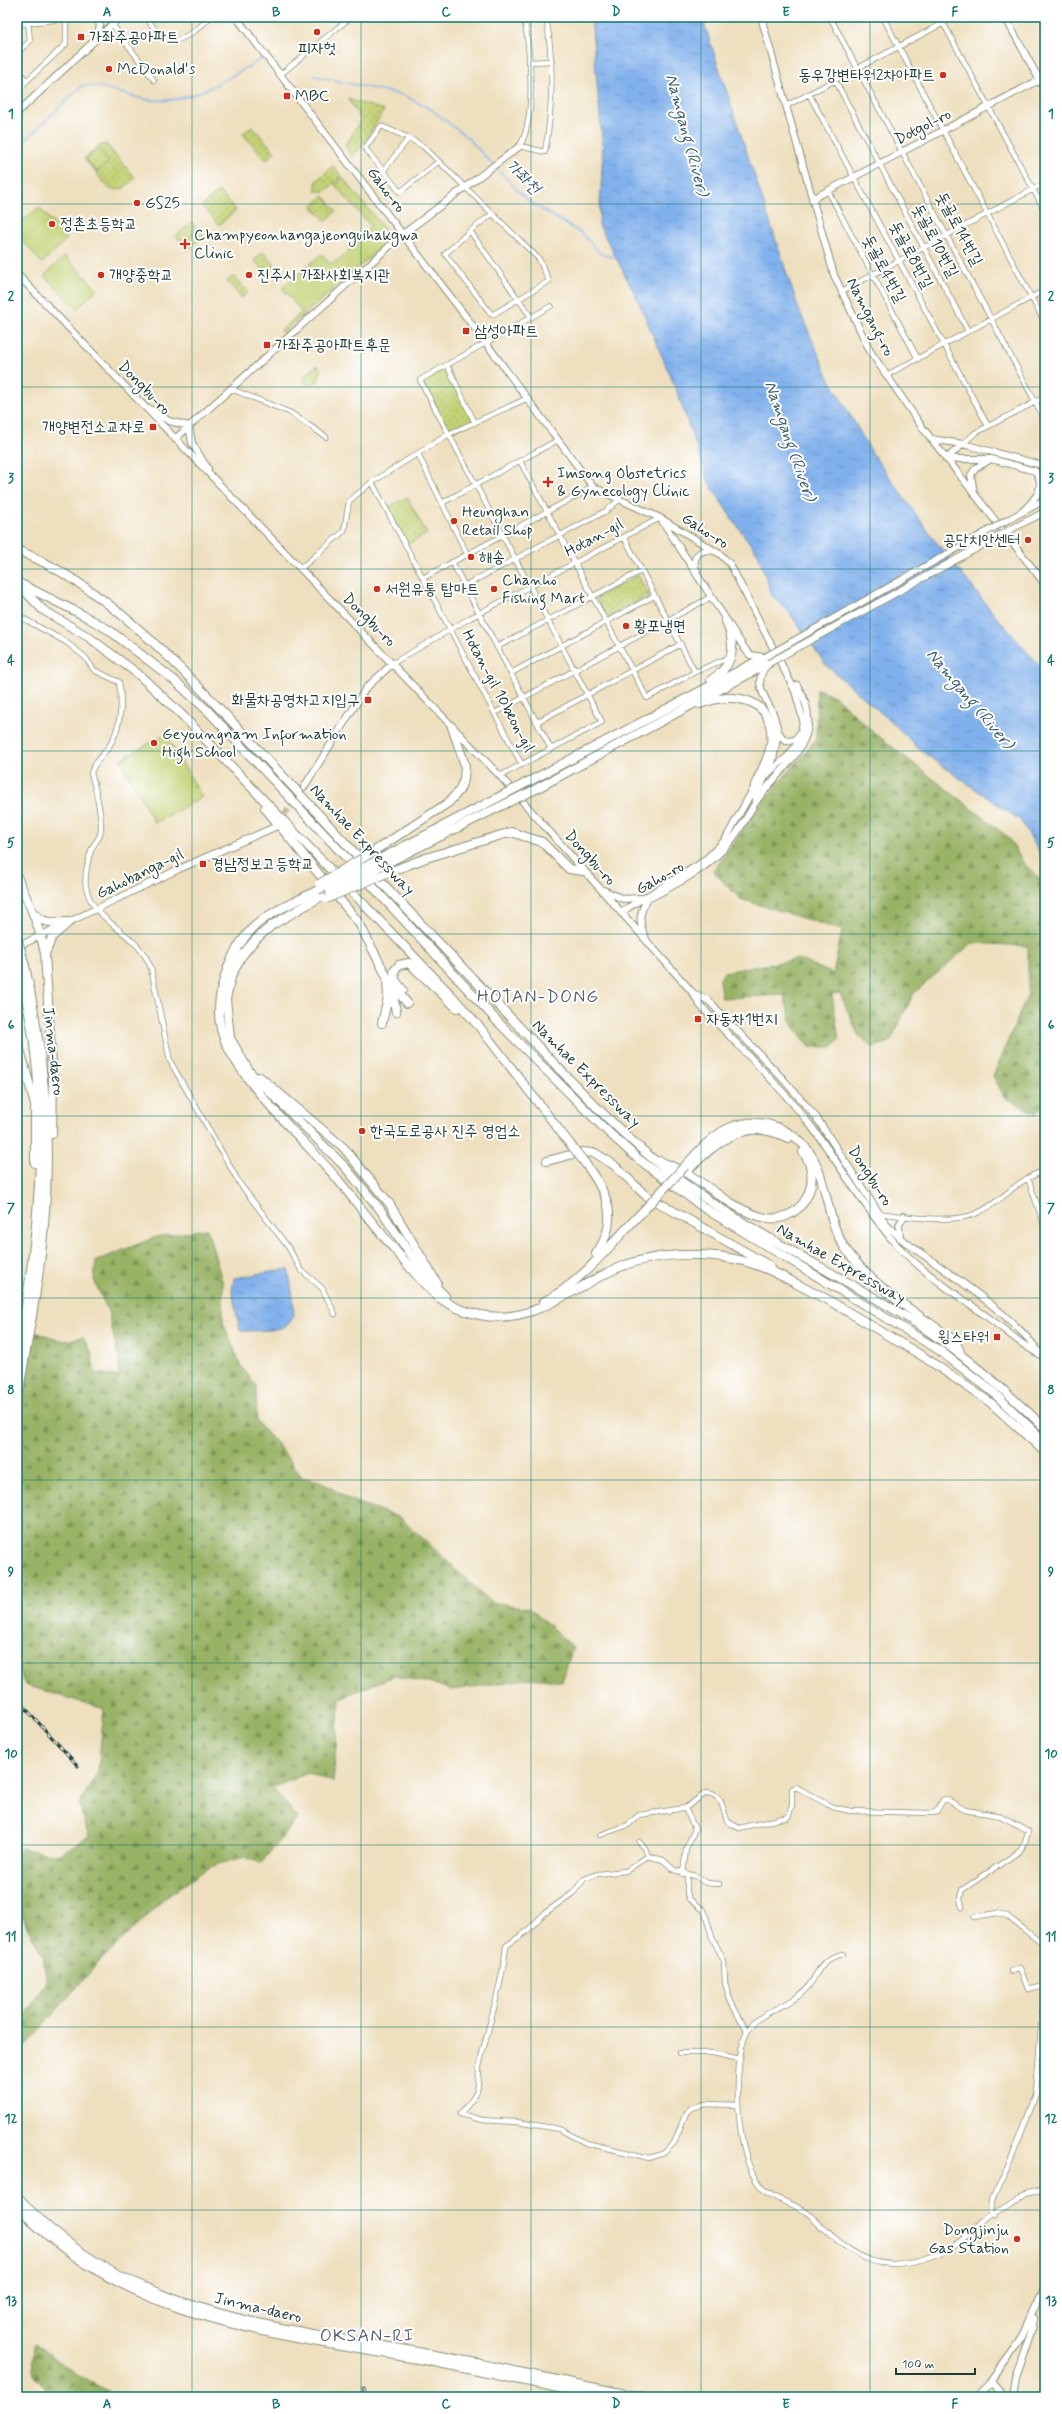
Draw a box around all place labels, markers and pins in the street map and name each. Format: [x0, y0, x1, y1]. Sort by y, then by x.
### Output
place label: 가좌주공아파트 [89, 27, 179, 48]
marker: 피자헛 [312, 27, 322, 37]
marker: 가좌주공아파트 [76, 32, 86, 42]
place label: 피자헛 [298, 38, 336, 59]
place label: McDonald's [117, 59, 196, 80]
marker: McDonald's [104, 64, 114, 74]
place label: 동우강변타워2차아파트 [798, 65, 935, 86]
marker: 동우강변타워2차아파트 [938, 70, 948, 80]
place label: MBC [295, 86, 329, 107]
marker: MBC [282, 91, 292, 101]
place label: GS25 [145, 193, 180, 214]
marker: GS25 [132, 198, 142, 208]
place label: 정촌초등학교 [60, 214, 137, 235]
marker: 정촌초등학교 [47, 219, 57, 229]
place label: Champyeonhangajeonguihakgwa Clinic [194, 225, 418, 264]
marker: Champyeonhangajeonguihakgwa Clinic [179, 238, 191, 250]
place label: 개양중학교 [109, 265, 173, 286]
place label: 진주시 가좌사회복지관 [257, 265, 390, 286]
marker: 개양중학교 [96, 270, 106, 280]
marker: 진주시 가좌사회복지관 [244, 270, 254, 280]
place label: 삼성아파트 [474, 321, 538, 342]
marker: 삼성아파트 [461, 326, 471, 336]
place label: 가좌주공아파트후문 [275, 335, 391, 356]
marker: 가좌주공아파트후문 [262, 340, 272, 350]
place label: 개양변전소교차로 [42, 417, 145, 438]
marker: 개양변전소교차로 [148, 422, 158, 432]
place label: Imsong Obstetrics & Gynecology Clinic [557, 463, 690, 503]
marker: Imsong Obstetrics & Gynecology Clinic [542, 476, 554, 488]
place label: Heunghan Retail Shop [462, 502, 533, 541]
marker: Heunghan Retail Shop [449, 516, 459, 526]
place label: 공단치안센터 [943, 530, 1020, 551]
marker: 공단치안센터 [1023, 535, 1033, 545]
place label: 해송 [479, 547, 505, 568]
marker: 해송 [466, 552, 476, 562]
place label: Chanho Fishing Mart [502, 570, 585, 610]
place label: 서원유통 탑마트 [385, 579, 479, 600]
marker: 서원유통 탑마트 [372, 584, 382, 594]
marker: Chanho Fishing Mart [489, 584, 499, 594]
place label: 황포냉면 [634, 616, 686, 637]
marker: 황포냉면 [621, 621, 631, 631]
place label: 화물차공영차고지입구 [231, 690, 360, 711]
marker: 화물차공영차고지입구 [363, 695, 373, 705]
place label: Geyoungnam Information High School [162, 724, 347, 764]
marker: Geyoungnam Information High School [149, 738, 159, 748]
place label: 경남정보고등학교 [211, 854, 314, 875]
marker: 경남정보고등학교 [198, 859, 208, 869]
place label: 자동차1번지 [706, 1009, 778, 1030]
marker: 자동차1번지 [693, 1014, 703, 1024]
place label: 한국도로공사 진주 영업소 [370, 1121, 520, 1142]
marker: 한국도로공사 진주 영업소 [357, 1126, 367, 1136]
place label: 윙스타워 [938, 1327, 989, 1348]
marker: 윙스타워 [992, 1332, 1002, 1342]
place label: Dongjinju Gas Station [929, 2220, 1009, 2259]
marker: Dongjinju Gas Station [1012, 2234, 1022, 2244]

